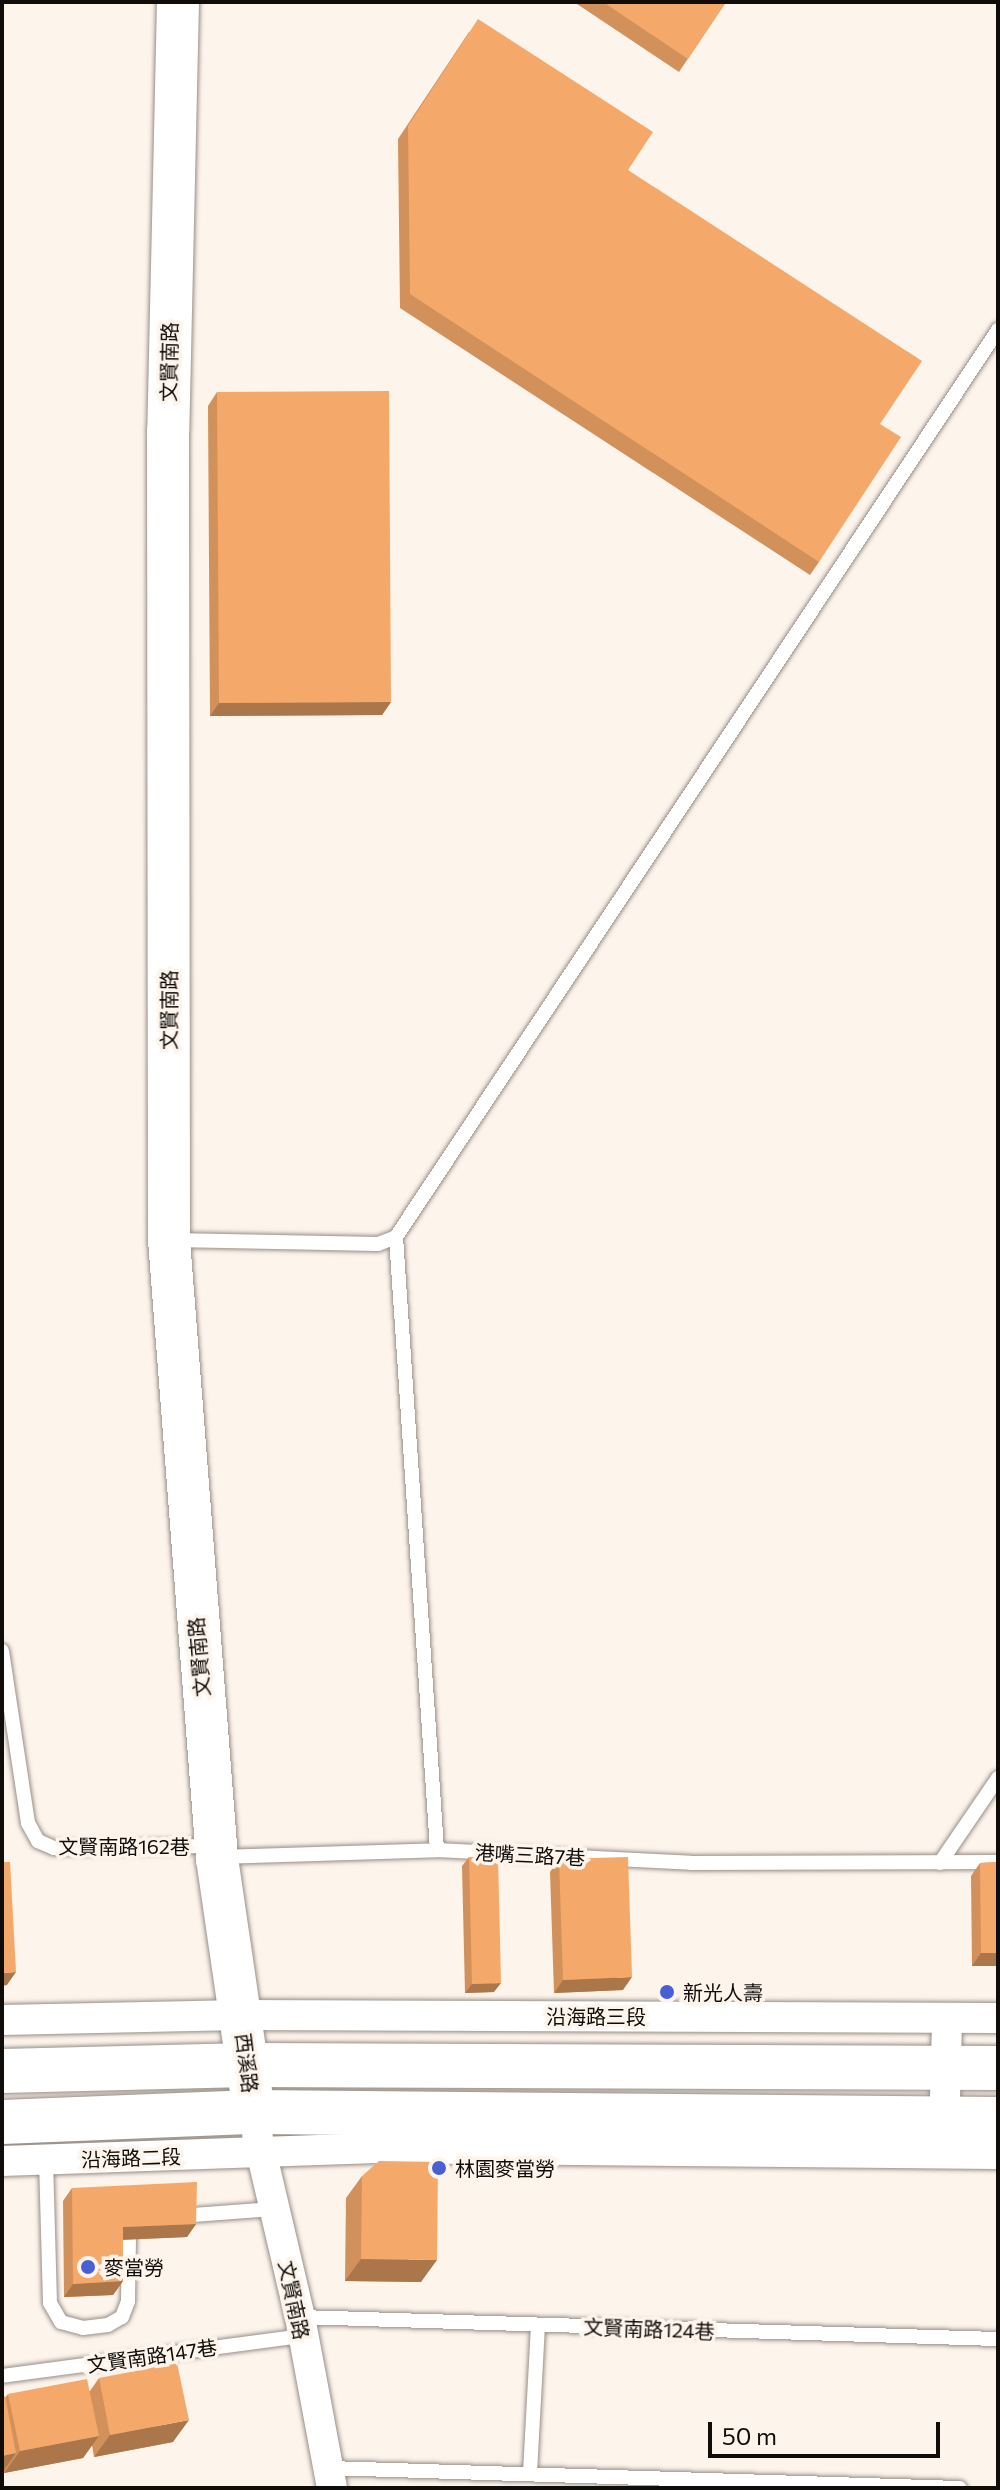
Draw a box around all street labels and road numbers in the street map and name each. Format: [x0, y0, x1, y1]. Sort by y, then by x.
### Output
street label: 文賢南路 [156, 322, 182, 402]
street label: 文賢南路 [157, 970, 181, 1050]
street label: 文賢南路 [184, 1616, 214, 1698]
street label: 文賢南路162巷 [58, 1834, 190, 1858]
street label: 港嘴三路7巷 [474, 1840, 586, 1870]
street label: 沿海路三段 [546, 2004, 646, 2028]
street label: 西溪路 [231, 2032, 263, 2094]
street label: 沿海路二段 [81, 2144, 181, 2172]
street label: 文賢南路 [274, 2258, 314, 2342]
street label: 文賢南路124巷 [583, 2315, 715, 2343]
street label: 文賢南路147巷 [86, 2335, 218, 2377]

